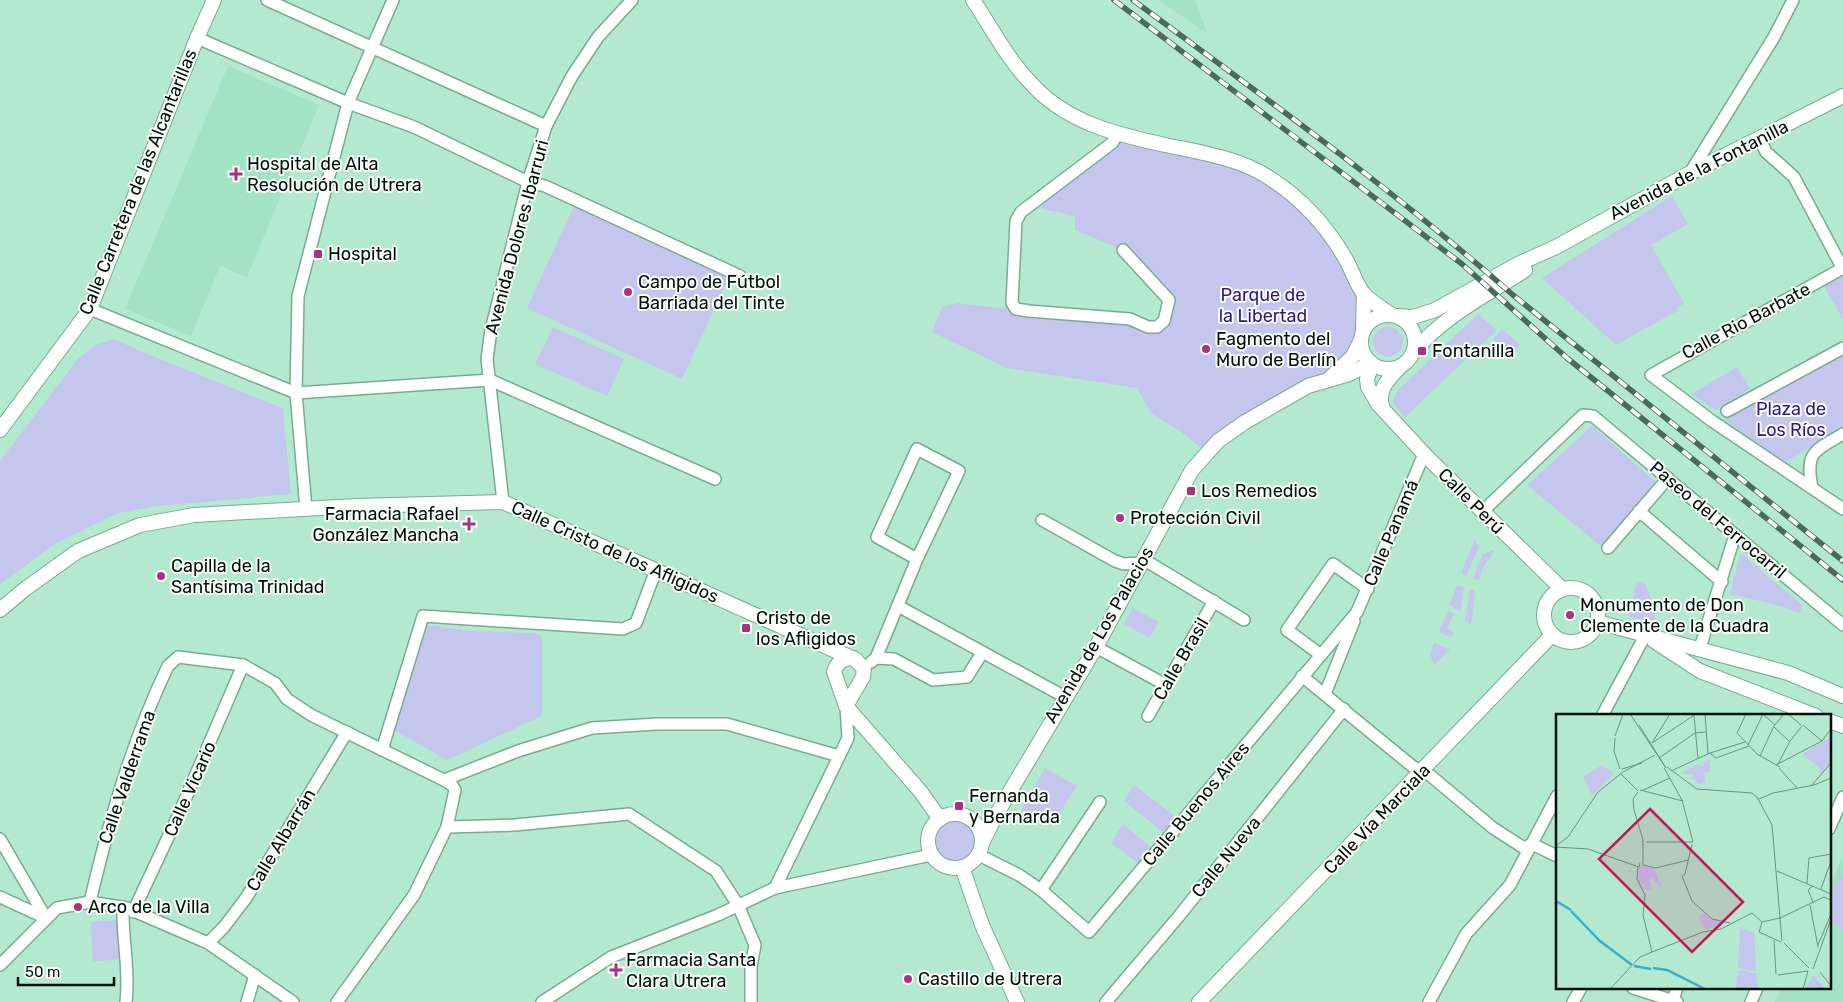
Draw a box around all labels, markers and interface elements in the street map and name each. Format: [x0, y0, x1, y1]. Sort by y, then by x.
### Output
street label: Calle Carretera de las Alcantarillas [75, 46, 201, 318]
street label: Avenida de la Fontanilla [1606, 115, 1792, 225]
street label: Avenida Dolores Ibarruri [480, 137, 554, 337]
place label: Hospital de Alta Resolución de Utrera [247, 153, 422, 196]
marker: Hospital de Alta Resolución de Utrera [229, 167, 243, 181]
place label: Hospital [328, 243, 397, 265]
marker: Hospital [312, 248, 324, 260]
place label: Campo de Fútbol Barriada del Tinte [638, 271, 785, 314]
street label: Calle Rio Barbate [1678, 278, 1814, 364]
park label: Parque de la Libertad [1219, 284, 1307, 327]
marker: Campo de Fútbol Barriada del Tinte [622, 286, 634, 298]
place label: Fagmento del Muro de Berlín [1216, 328, 1336, 371]
place label: Fontanilla [1432, 340, 1514, 362]
marker: Fagmento del Muro de Berlín [1200, 343, 1212, 355]
marker: Fontanilla [1416, 345, 1428, 357]
park label: Plaza de Los Ríos [1756, 398, 1826, 441]
street label: Paseo del Ferrocarril [1645, 456, 1791, 584]
street label: Calle Perú [1433, 463, 1509, 539]
street label: Calle Panamá [1359, 477, 1423, 589]
place label: Los Remedios [1201, 480, 1317, 502]
marker: Los Remedios [1185, 485, 1197, 497]
street label: Calle Cristo de los Afligidos [508, 496, 722, 608]
place label: Farmacia Rafael González Mancha [312, 503, 459, 546]
place label: Protección Civil [1130, 507, 1261, 529]
marker: Protección Civil [1114, 512, 1126, 524]
marker: Farmacia Rafael González Mancha [463, 518, 475, 530]
street label: Avenida de Los Palacios [1039, 543, 1159, 727]
place label: Capilla de la Santísima Trinidad [171, 555, 325, 598]
marker: Capilla de la Santísima Trinidad [155, 570, 167, 582]
place label: Monumento de Don Clemente de la Cuadra [1580, 594, 1769, 637]
place label: Cristo de los Afligidos [756, 607, 856, 650]
marker: Monumento de Don Clemente de la Cuadra [1564, 609, 1576, 621]
street label: Calle Brasil [1149, 614, 1213, 704]
marker: Cristo de los Afligidos [740, 622, 752, 634]
street label: Calle Valderrama [94, 707, 160, 847]
inset map [1556, 714, 1830, 990]
street label: Calle Vicario [159, 738, 221, 840]
street label: Calle Buenos Aires [1138, 738, 1254, 870]
street label: Calle Vía Marciala [1319, 759, 1435, 879]
street label: Calle Albarrán [242, 785, 320, 895]
place label: Fernanda y Bernarda [969, 785, 1060, 828]
marker: Fernanda y Bernarda [953, 800, 965, 812]
street label: Calle Nueva [1187, 812, 1265, 902]
place label: Arco de la Villa [88, 896, 210, 918]
marker: Arco de la Villa [72, 901, 84, 913]
place label: Farmacia Santa Clara Utrera [626, 949, 756, 992]
scale bar [18, 954, 114, 986]
text: 50 m [25, 963, 60, 981]
marker: Farmacia Santa Clara Utrera [610, 964, 622, 976]
place label: Castillo de Utrera [918, 968, 1062, 990]
marker: Castillo de Utrera [902, 973, 914, 985]

